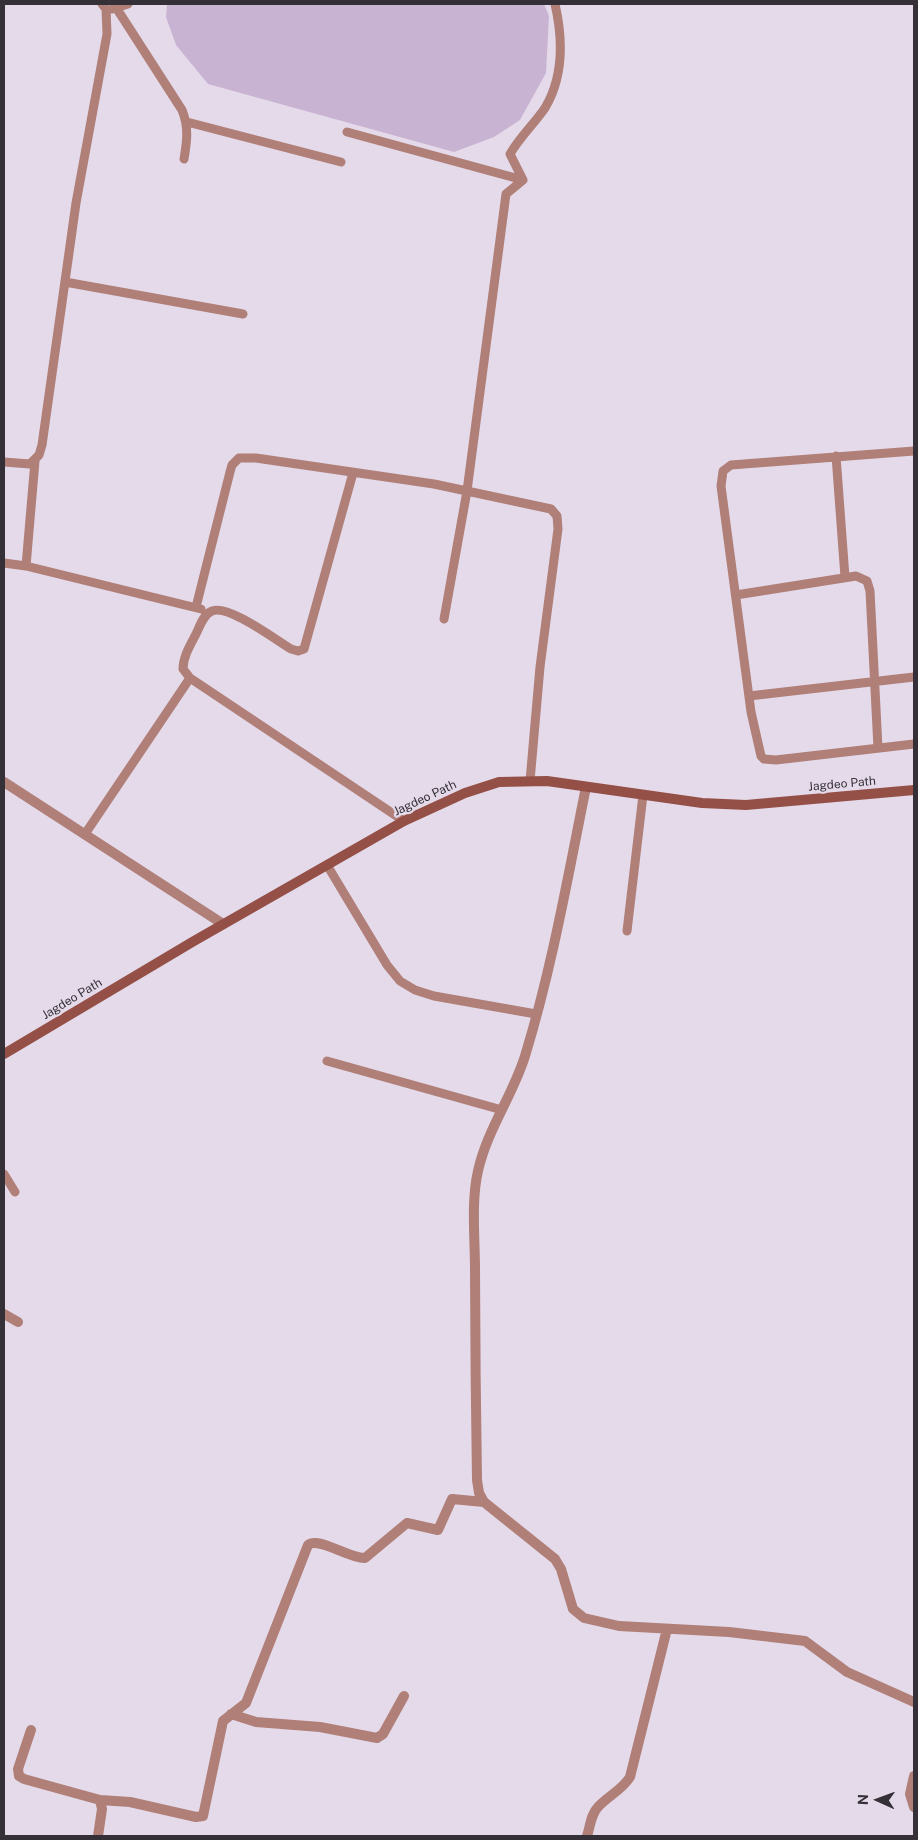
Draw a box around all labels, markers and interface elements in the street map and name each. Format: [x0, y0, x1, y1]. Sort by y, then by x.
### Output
street label: Jagdeo Path [808, 774, 876, 794]
street label: Jagdeo Path [391, 777, 459, 819]
street label: Jagdeo Path [39, 975, 105, 1023]
north arrow [853, 1775, 903, 1825]
text: N [855, 1794, 871, 1805]

